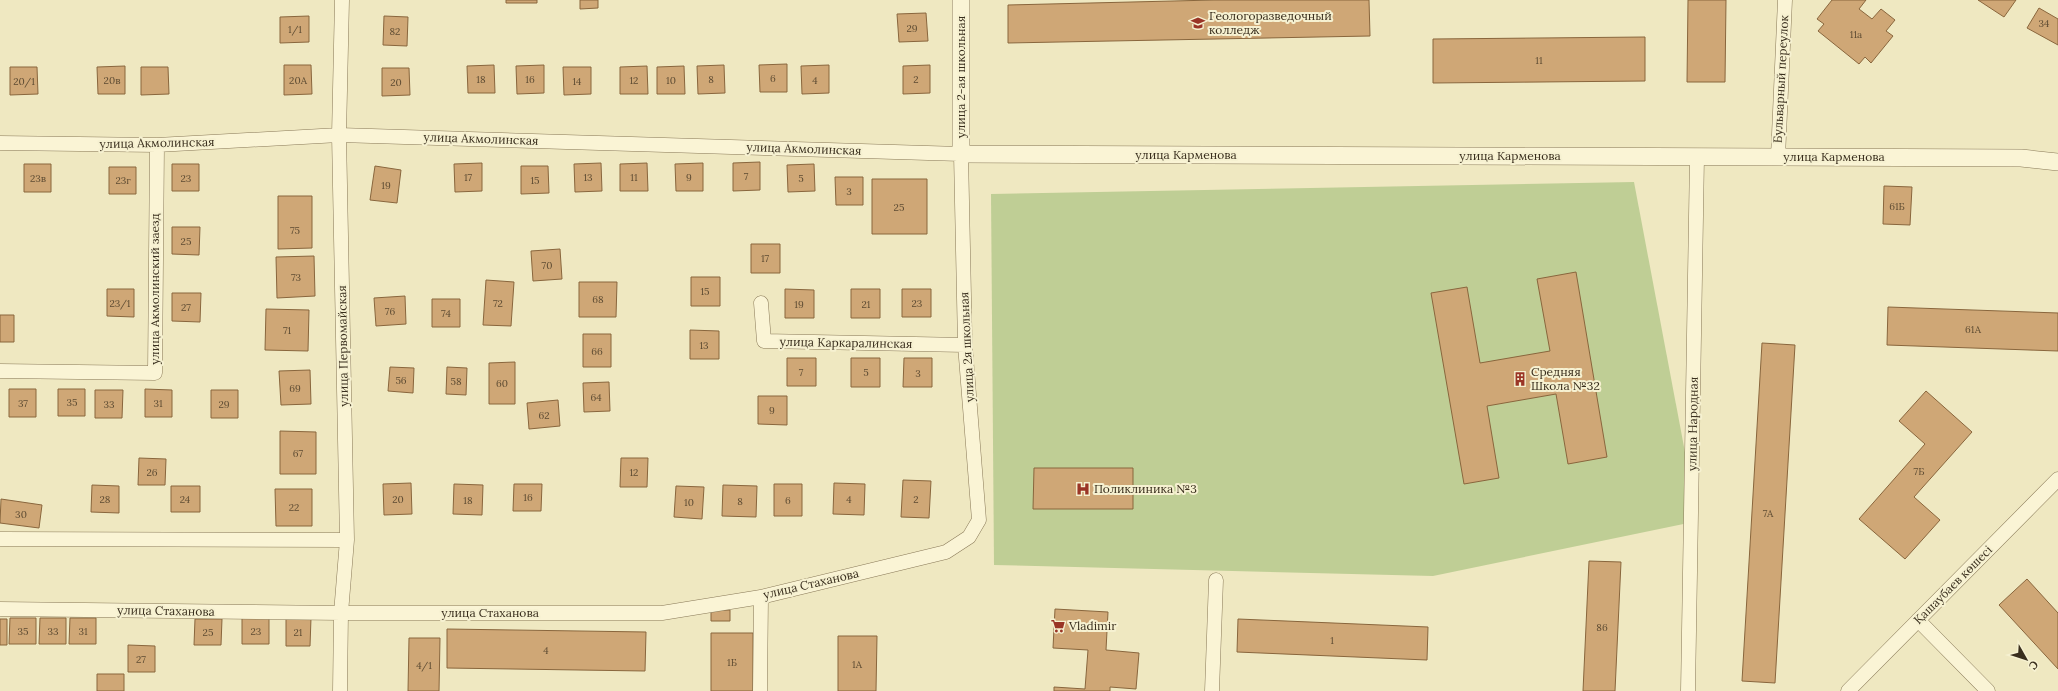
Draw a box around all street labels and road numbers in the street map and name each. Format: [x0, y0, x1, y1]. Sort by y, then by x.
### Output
street label: Бульварный переулок [1770, 14, 1791, 143]
street label: улица 2-ая школьная [953, 16, 968, 138]
street label: улица Акмолинская [423, 129, 539, 148]
street label: улица Акмолинская [99, 134, 215, 151]
street label: улица Акмолинская [746, 139, 862, 158]
street label: улица Карменова [1135, 147, 1237, 162]
street label: улица Карменова [1459, 148, 1561, 163]
street label: улица Карменова [1783, 149, 1885, 164]
street label: улица Акмолинский заезд [147, 213, 162, 365]
street label: улица Первомайская [334, 285, 351, 407]
street label: улица 2я школьная [956, 291, 977, 403]
street label: улица Каркаралинская [779, 334, 913, 351]
street label: улица Народная [1684, 377, 1701, 471]
street label: Қашаубаев көшесі [1910, 542, 1995, 627]
street label: улица Стаханова [762, 565, 860, 602]
street label: улица Стаханова [117, 602, 215, 619]
street label: улица Стаханова [441, 605, 539, 620]

